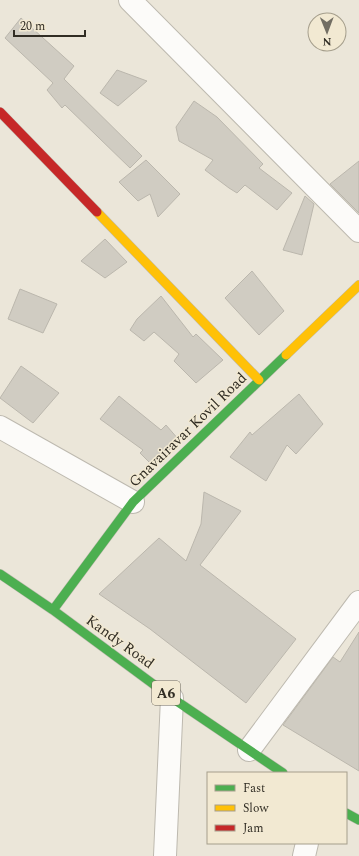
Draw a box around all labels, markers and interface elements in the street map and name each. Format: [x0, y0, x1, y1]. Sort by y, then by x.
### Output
scale bar [14, 12, 85, 38]
north arrow [307, 12, 347, 52]
text: 20 m [20, 17, 45, 36]
text: N [323, 33, 332, 50]
street label: Gnavairavar Kovil Road [124, 367, 252, 493]
street label: Kandy Road [81, 609, 159, 675]
road number: A6 [152, 681, 180, 705]
legend [207, 772, 347, 844]
text: Fast [243, 779, 265, 798]
text: Slow [243, 799, 269, 818]
text: Jam [243, 819, 264, 838]

